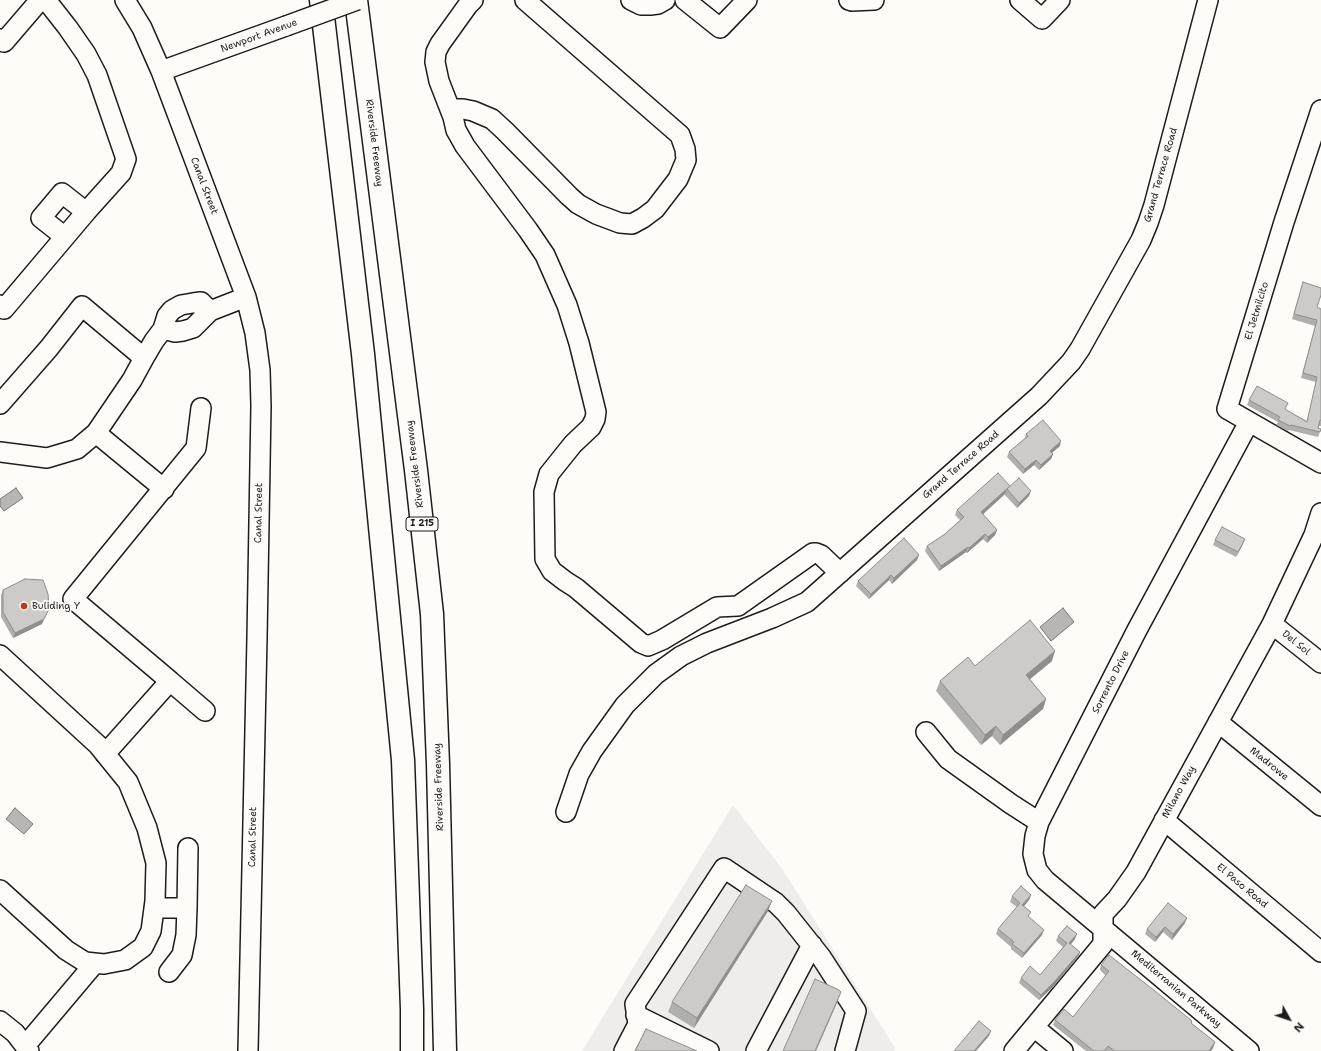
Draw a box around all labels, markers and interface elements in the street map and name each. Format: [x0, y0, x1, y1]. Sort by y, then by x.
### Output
street label: Newport Avenue [219, 17, 299, 55]
street label: Riverside Freeway [363, 99, 385, 187]
street label: Grand Terrace Road [1142, 126, 1180, 224]
street label: Canal Street [188, 156, 220, 216]
street label: El Jetmilcito [1242, 281, 1272, 341]
street label: Riverside Freeway [404, 420, 426, 508]
street label: Grand Terrace Road [920, 428, 1002, 502]
street label: Canal Street [252, 483, 266, 543]
road number: I 215 [406, 517, 438, 531]
place label: Buliding Y [32, 600, 80, 612]
marker: Buliding Y [19, 601, 29, 611]
street label: Del Sol [1279, 628, 1313, 658]
street label: Sorrento Drive [1090, 648, 1132, 716]
street label: Riverside Freeway [431, 743, 447, 831]
street label: Madrowe [1247, 745, 1291, 783]
street label: Milano Way [1160, 764, 1198, 820]
street label: Canal Street [246, 807, 260, 867]
street label: El Paso Road [1214, 861, 1270, 911]
street label: Mediterranian Parkway [1128, 948, 1224, 1030]
north arrow [1269, 999, 1309, 1039]
text: N [1290, 1019, 1307, 1035]

